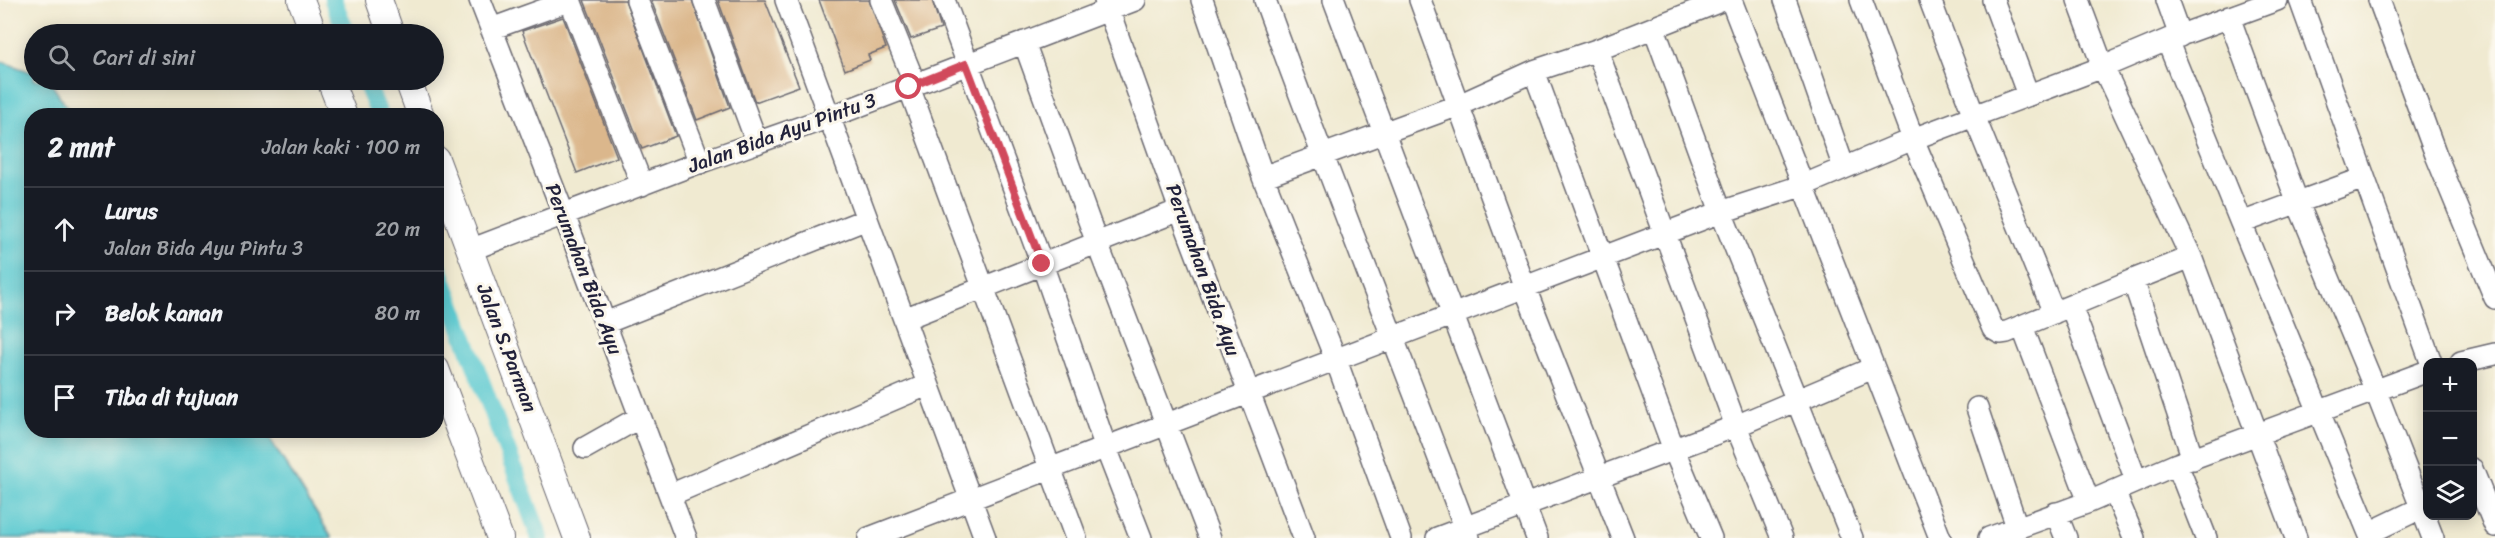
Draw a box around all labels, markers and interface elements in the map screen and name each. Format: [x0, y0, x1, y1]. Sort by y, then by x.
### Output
search box [24, 24, 444, 90]
text: Cari di sini [93, 38, 195, 77]
icon: search [45, 41, 78, 74]
route start [895, 73, 921, 99]
street label: Jalan Bida Ayu Pintu 3 [682, 83, 881, 184]
text: 2 mnt [48, 124, 114, 170]
text: Jalan kaki · 100 m [262, 130, 420, 165]
street label: Perumahan Bida Ayu [535, 178, 633, 360]
street label: Perumahan Bida Ayu [1156, 179, 1251, 361]
text: Lurus [105, 192, 158, 231]
text: 20 m [375, 212, 420, 247]
icon: ahead [48, 213, 81, 246]
text: Jalan Bida Ayu Pintu 3 [105, 231, 303, 266]
route end [1028, 250, 1054, 276]
street label: Jalan S.Parman [466, 277, 548, 418]
text: Belok kanan [105, 294, 223, 333]
text: 80 m [375, 296, 420, 331]
icon: right [48, 297, 81, 330]
map controls [2423, 358, 2477, 520]
button: + [2423, 358, 2477, 412]
text: Tiba di tujuan [105, 378, 238, 417]
icon: arrive [48, 381, 81, 414]
button: − [2423, 412, 2477, 466]
button: layers [2423, 466, 2477, 520]

